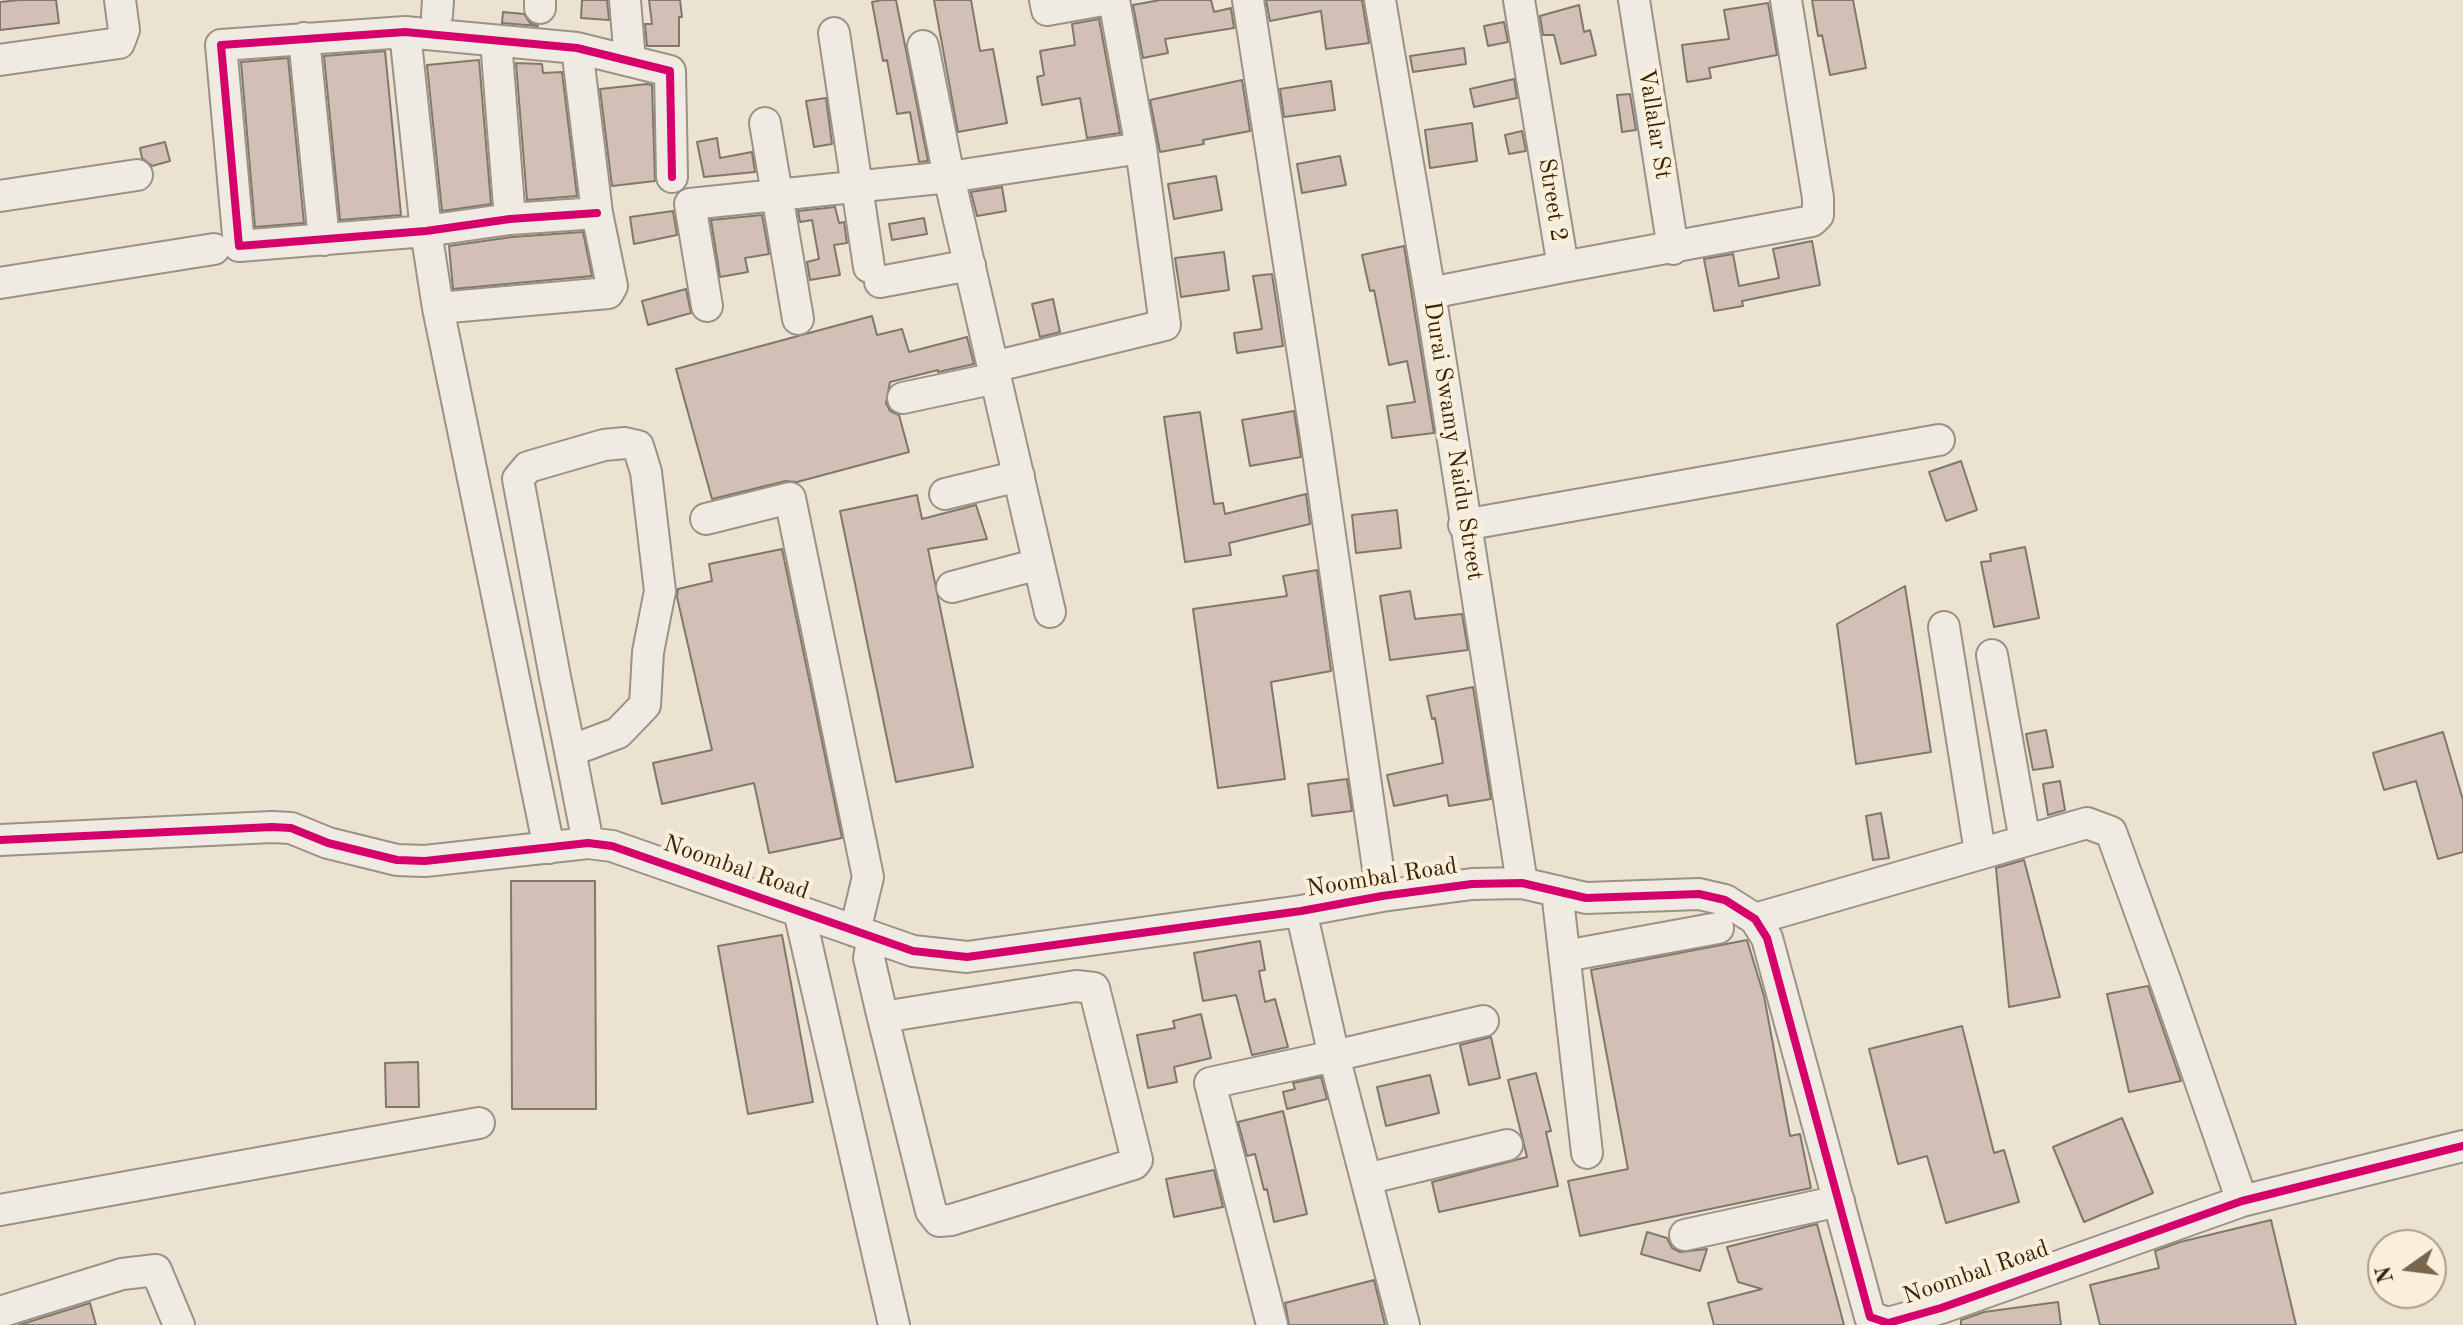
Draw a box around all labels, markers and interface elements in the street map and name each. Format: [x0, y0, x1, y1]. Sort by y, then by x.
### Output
street label: Vallalar St [1631, 67, 1677, 181]
street label: Street 2 [1531, 156, 1573, 244]
street label: Durai Swamy Naidu Street [1417, 299, 1489, 583]
street label: Noombal Road [659, 830, 813, 906]
street label: Noombal Road [1305, 852, 1459, 904]
north arrow [2367, 1229, 2447, 1309]
street label: Noombal Road [1899, 1235, 2053, 1311]
text: N [2373, 1264, 2398, 1285]

